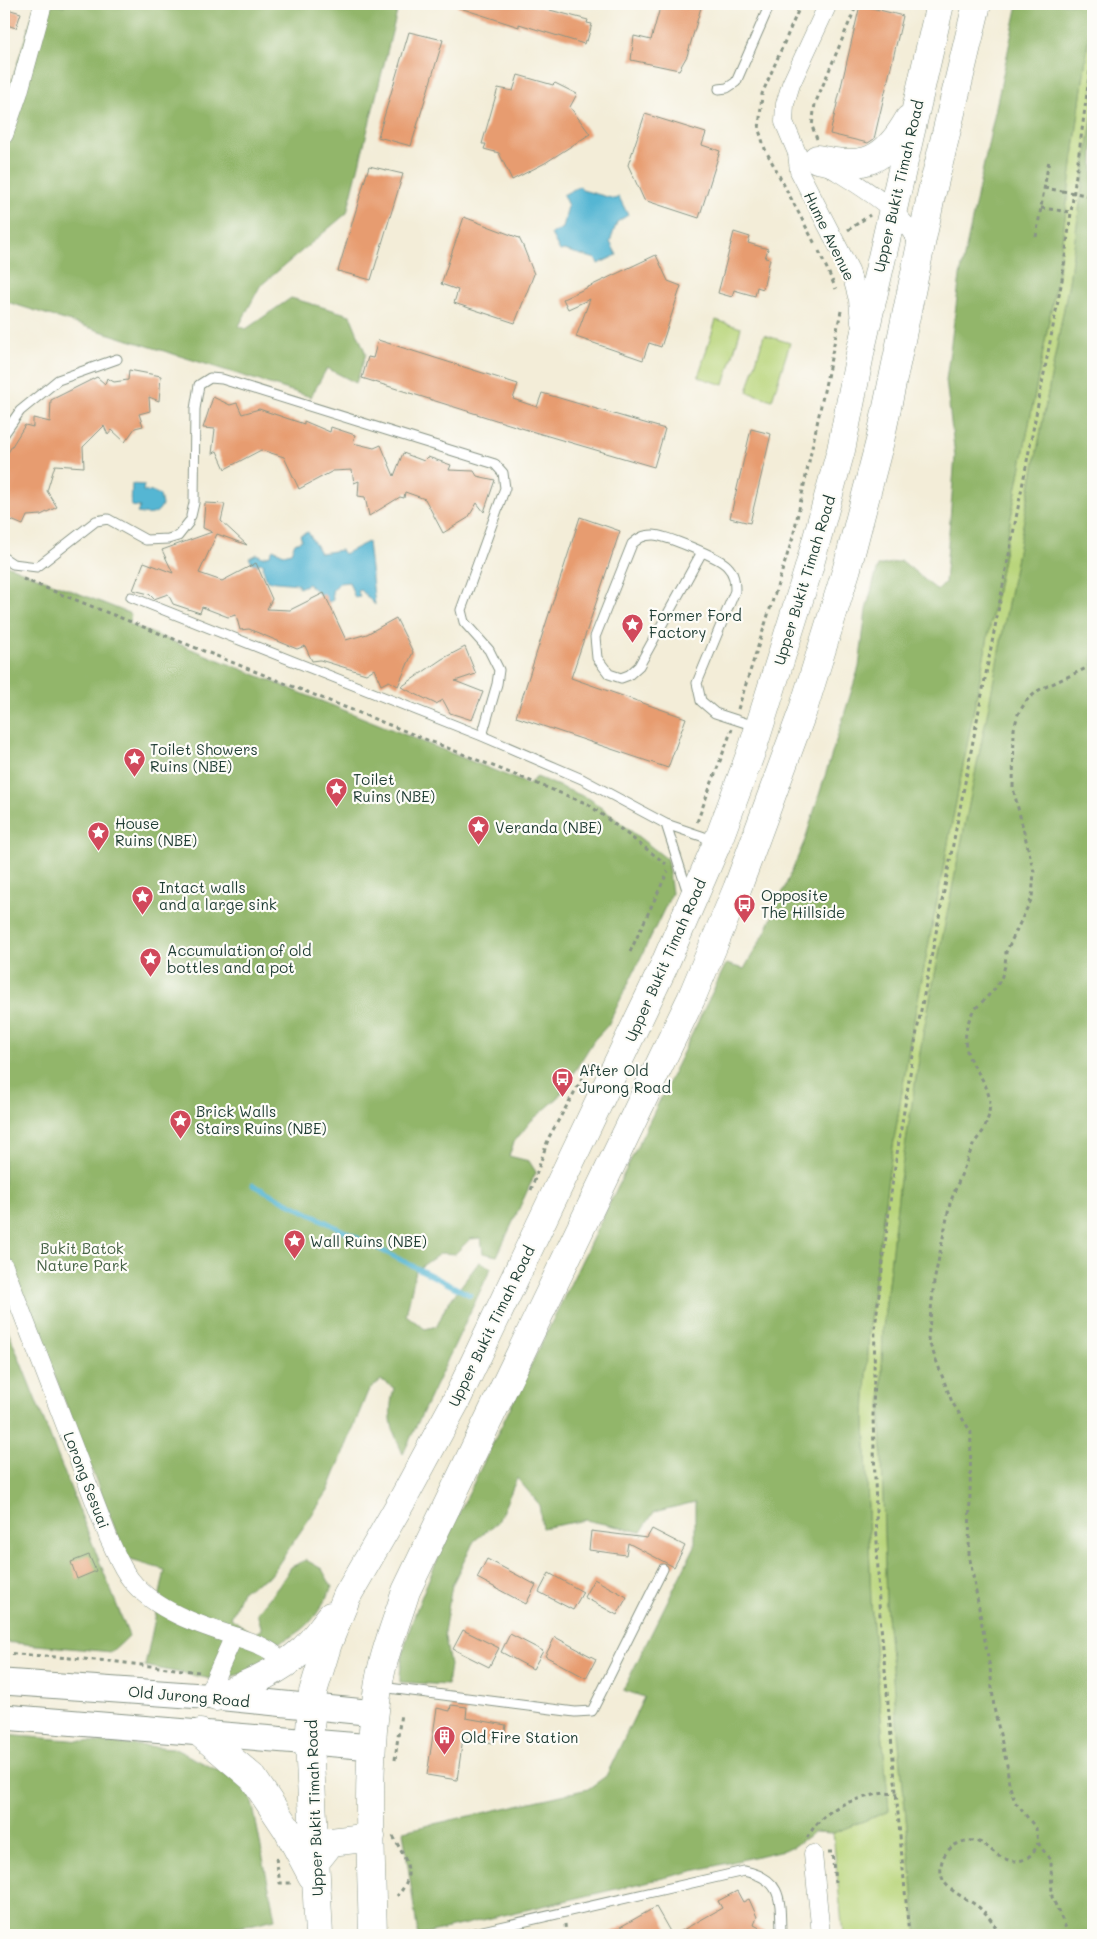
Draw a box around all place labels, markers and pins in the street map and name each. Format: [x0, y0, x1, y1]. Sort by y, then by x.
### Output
place label: Former Ford Factory [649, 605, 742, 642]
place icon: Former Ford Factory [621, 612, 645, 643]
place label: Toilet Showers Ruins (NBE) [150, 739, 258, 776]
place icon: Toilet Showers Ruins (NBE) [122, 746, 146, 777]
place label: Toilet Ruins (NBE) [353, 769, 435, 806]
place icon: Toilet Ruins (NBE) [325, 776, 349, 807]
place label: House Ruins (NBE) [115, 813, 197, 850]
place icon: Veranda (NBE) [467, 815, 491, 846]
place label: Veranda (NBE) [495, 817, 602, 837]
place icon: House Ruins (NBE) [87, 820, 111, 851]
place label: Intact walls and a large sink [159, 877, 277, 914]
place icon: Intact walls and a large sink [131, 884, 155, 915]
place label: Opposite The Hillside [761, 885, 845, 922]
bus stop icon: Opposite The Hillside [733, 892, 757, 923]
place label: Accumulation of old bottles and a pot [167, 940, 311, 977]
place icon: Accumulation of old bottles and a pot [139, 947, 163, 978]
place label: After Old Jurong Road [579, 1060, 671, 1097]
bus stop icon: After Old Jurong Road [551, 1067, 575, 1098]
place label: Brick Walls Stairs Ruins (NBE) [196, 1101, 327, 1138]
place icon: Brick Walls Stairs Ruins (NBE) [168, 1108, 192, 1139]
place icon: Wall Ruins (NBE) [282, 1229, 306, 1260]
place label: Wall Ruins (NBE) [310, 1231, 427, 1251]
building icon: Old Fire Station [433, 1725, 457, 1756]
place label: Old Fire Station [461, 1727, 578, 1747]

